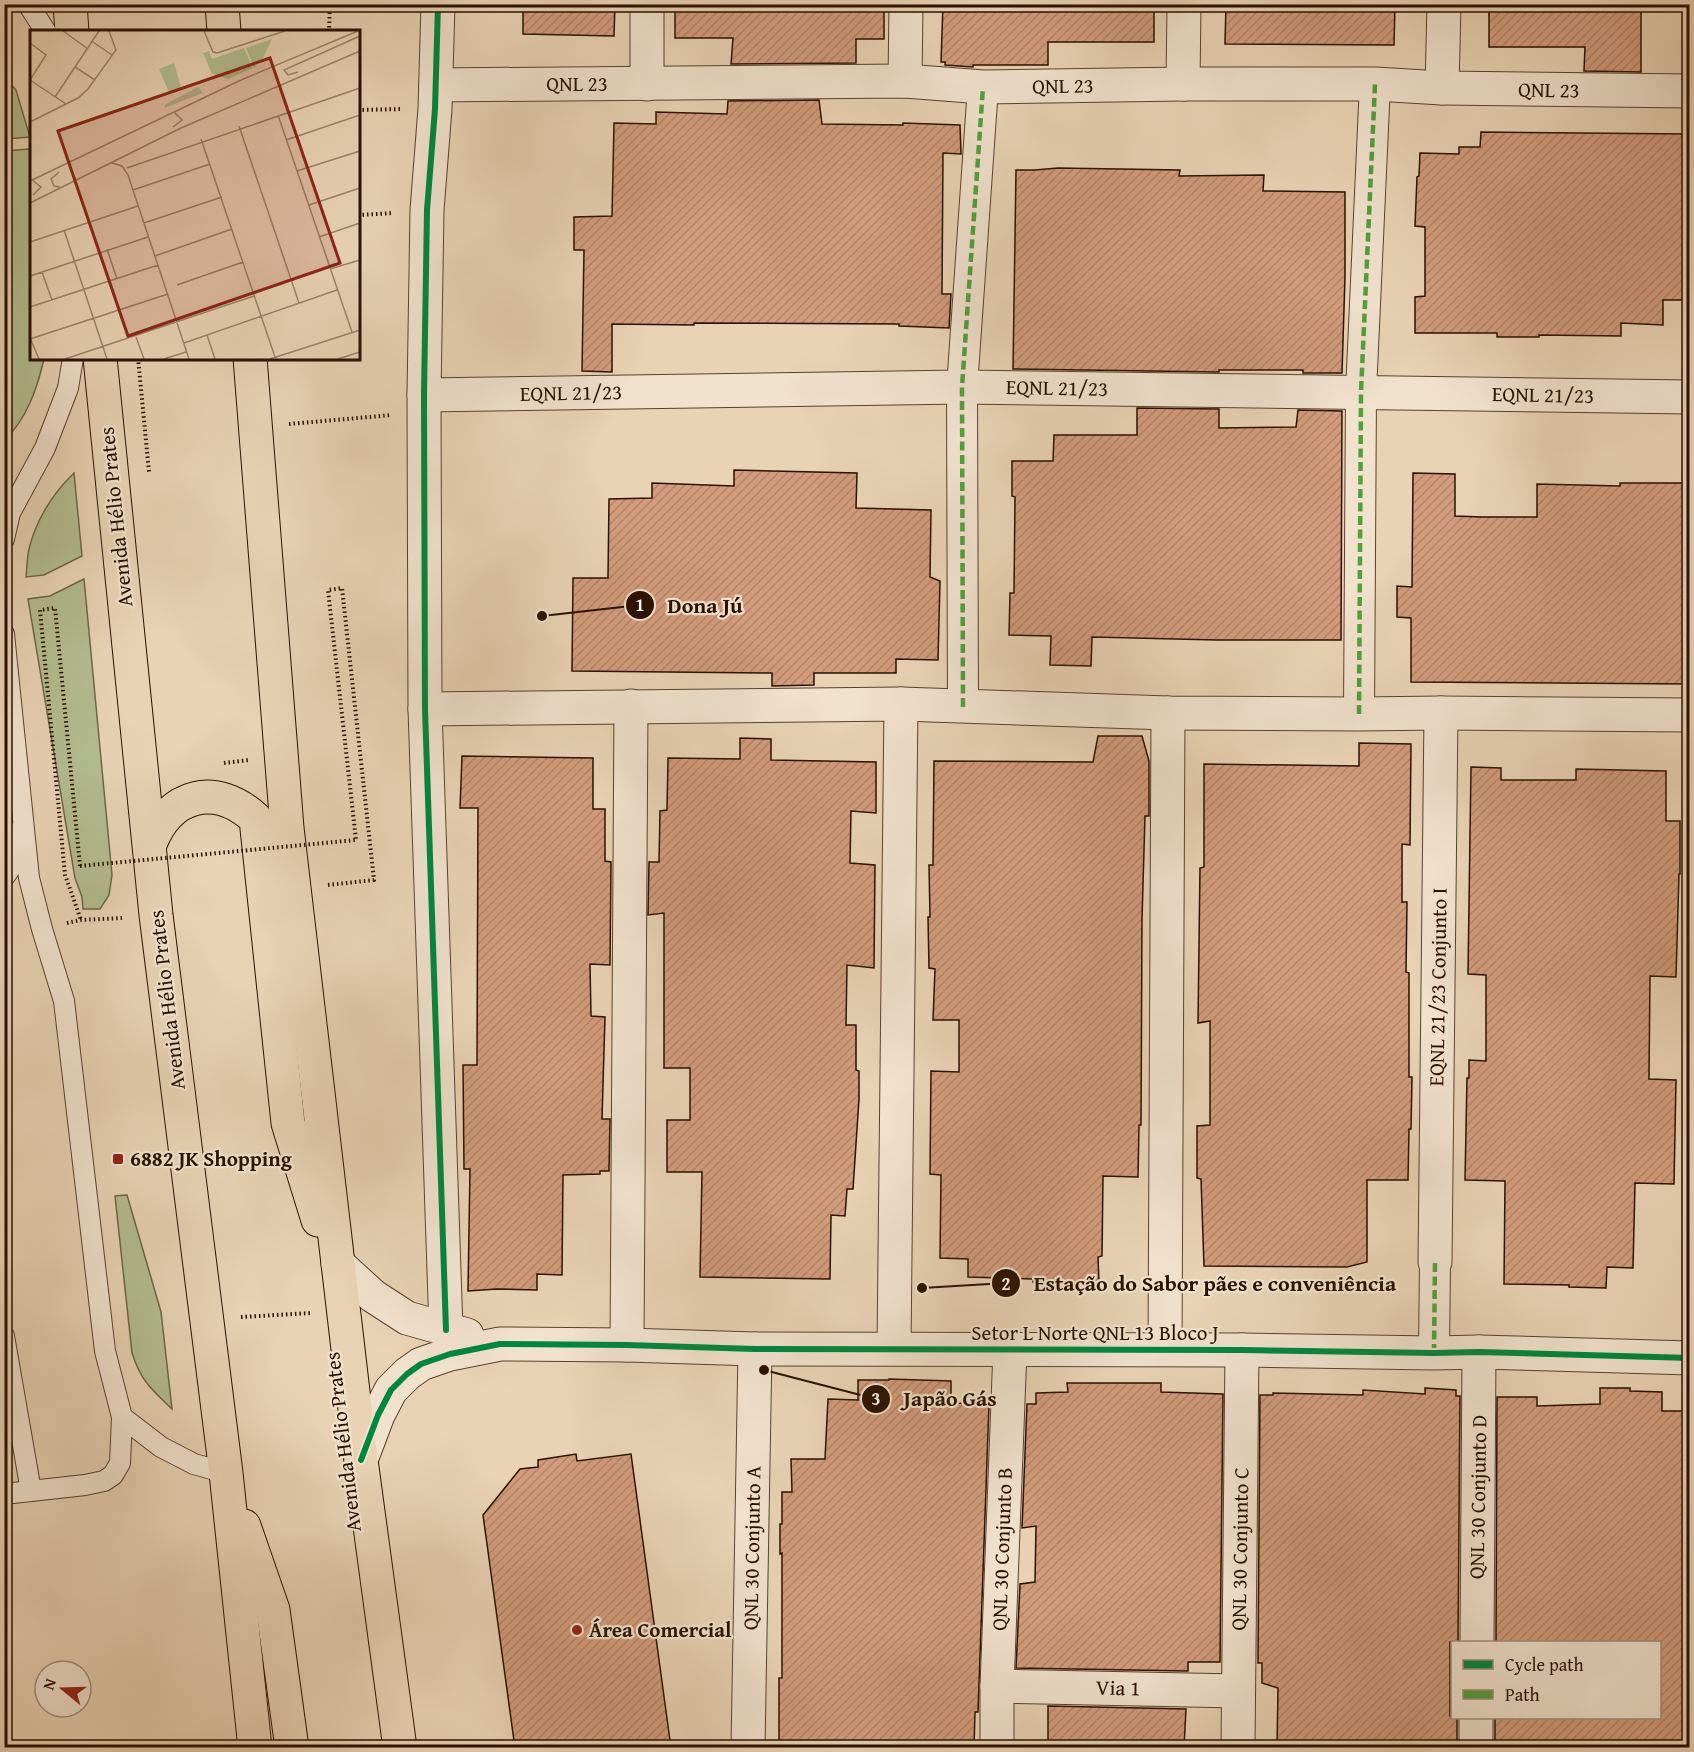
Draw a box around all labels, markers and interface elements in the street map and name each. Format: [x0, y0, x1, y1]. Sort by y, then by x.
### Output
inset map [30, 30, 360, 360]
street label: QNL 23 [546, 68, 608, 99]
street label: QNL 23 [1032, 69, 1094, 102]
street label: QNL 23 [1518, 73, 1580, 106]
street label: EQNL 21/23 [1006, 371, 1108, 404]
street label: EQNL 21/23 [520, 376, 622, 409]
street label: EQNL 21/23 [1492, 378, 1594, 411]
street label: Avenida Hélio Prates [91, 425, 140, 609]
callout: Dona Jú [625, 585, 754, 625]
text: Dona Jú [667, 589, 743, 621]
text: 1 [635, 591, 645, 618]
street label: EQNL 21/23 Conjunto I [1420, 887, 1455, 1087]
street label: Avenida Hélio Prates [140, 908, 193, 1092]
place label: 6882 JK Shopping [130, 1143, 293, 1174]
marker: 6882 JK Shopping [111, 1152, 125, 1166]
callout: Estação do Sabor pães e conveniência [991, 1263, 1408, 1303]
text: Estação do Sabor pães e conveniência [1034, 1267, 1397, 1299]
text: 2 [1001, 1270, 1011, 1297]
street label: Setor L Norte QNL 13 Bloco J [971, 1317, 1219, 1348]
street label: Avenida Hélio Prates [316, 1350, 369, 1534]
callout: Japão Gás [861, 1379, 1008, 1419]
text: Japão Gás [899, 1382, 997, 1414]
text: 3 [871, 1385, 881, 1412]
street label: QNL 30 Conjunto D [1461, 1415, 1494, 1579]
street label: QNL 30 Conjunto A [735, 1465, 768, 1630]
street label: QNL 30 Conjunto B [983, 1467, 1020, 1631]
street label: QNL 30 Conjunto C [1223, 1467, 1256, 1631]
place label: Área Comercial [589, 1614, 732, 1645]
marker: Área Comercial [570, 1623, 584, 1637]
legend [1451, 1641, 1661, 1719]
text: Cycle path [1505, 1651, 1584, 1678]
north arrow [33, 1659, 93, 1719]
street label: Via 1 [1096, 1672, 1140, 1703]
text: N [36, 1675, 62, 1693]
text: Path [1505, 1681, 1540, 1708]

